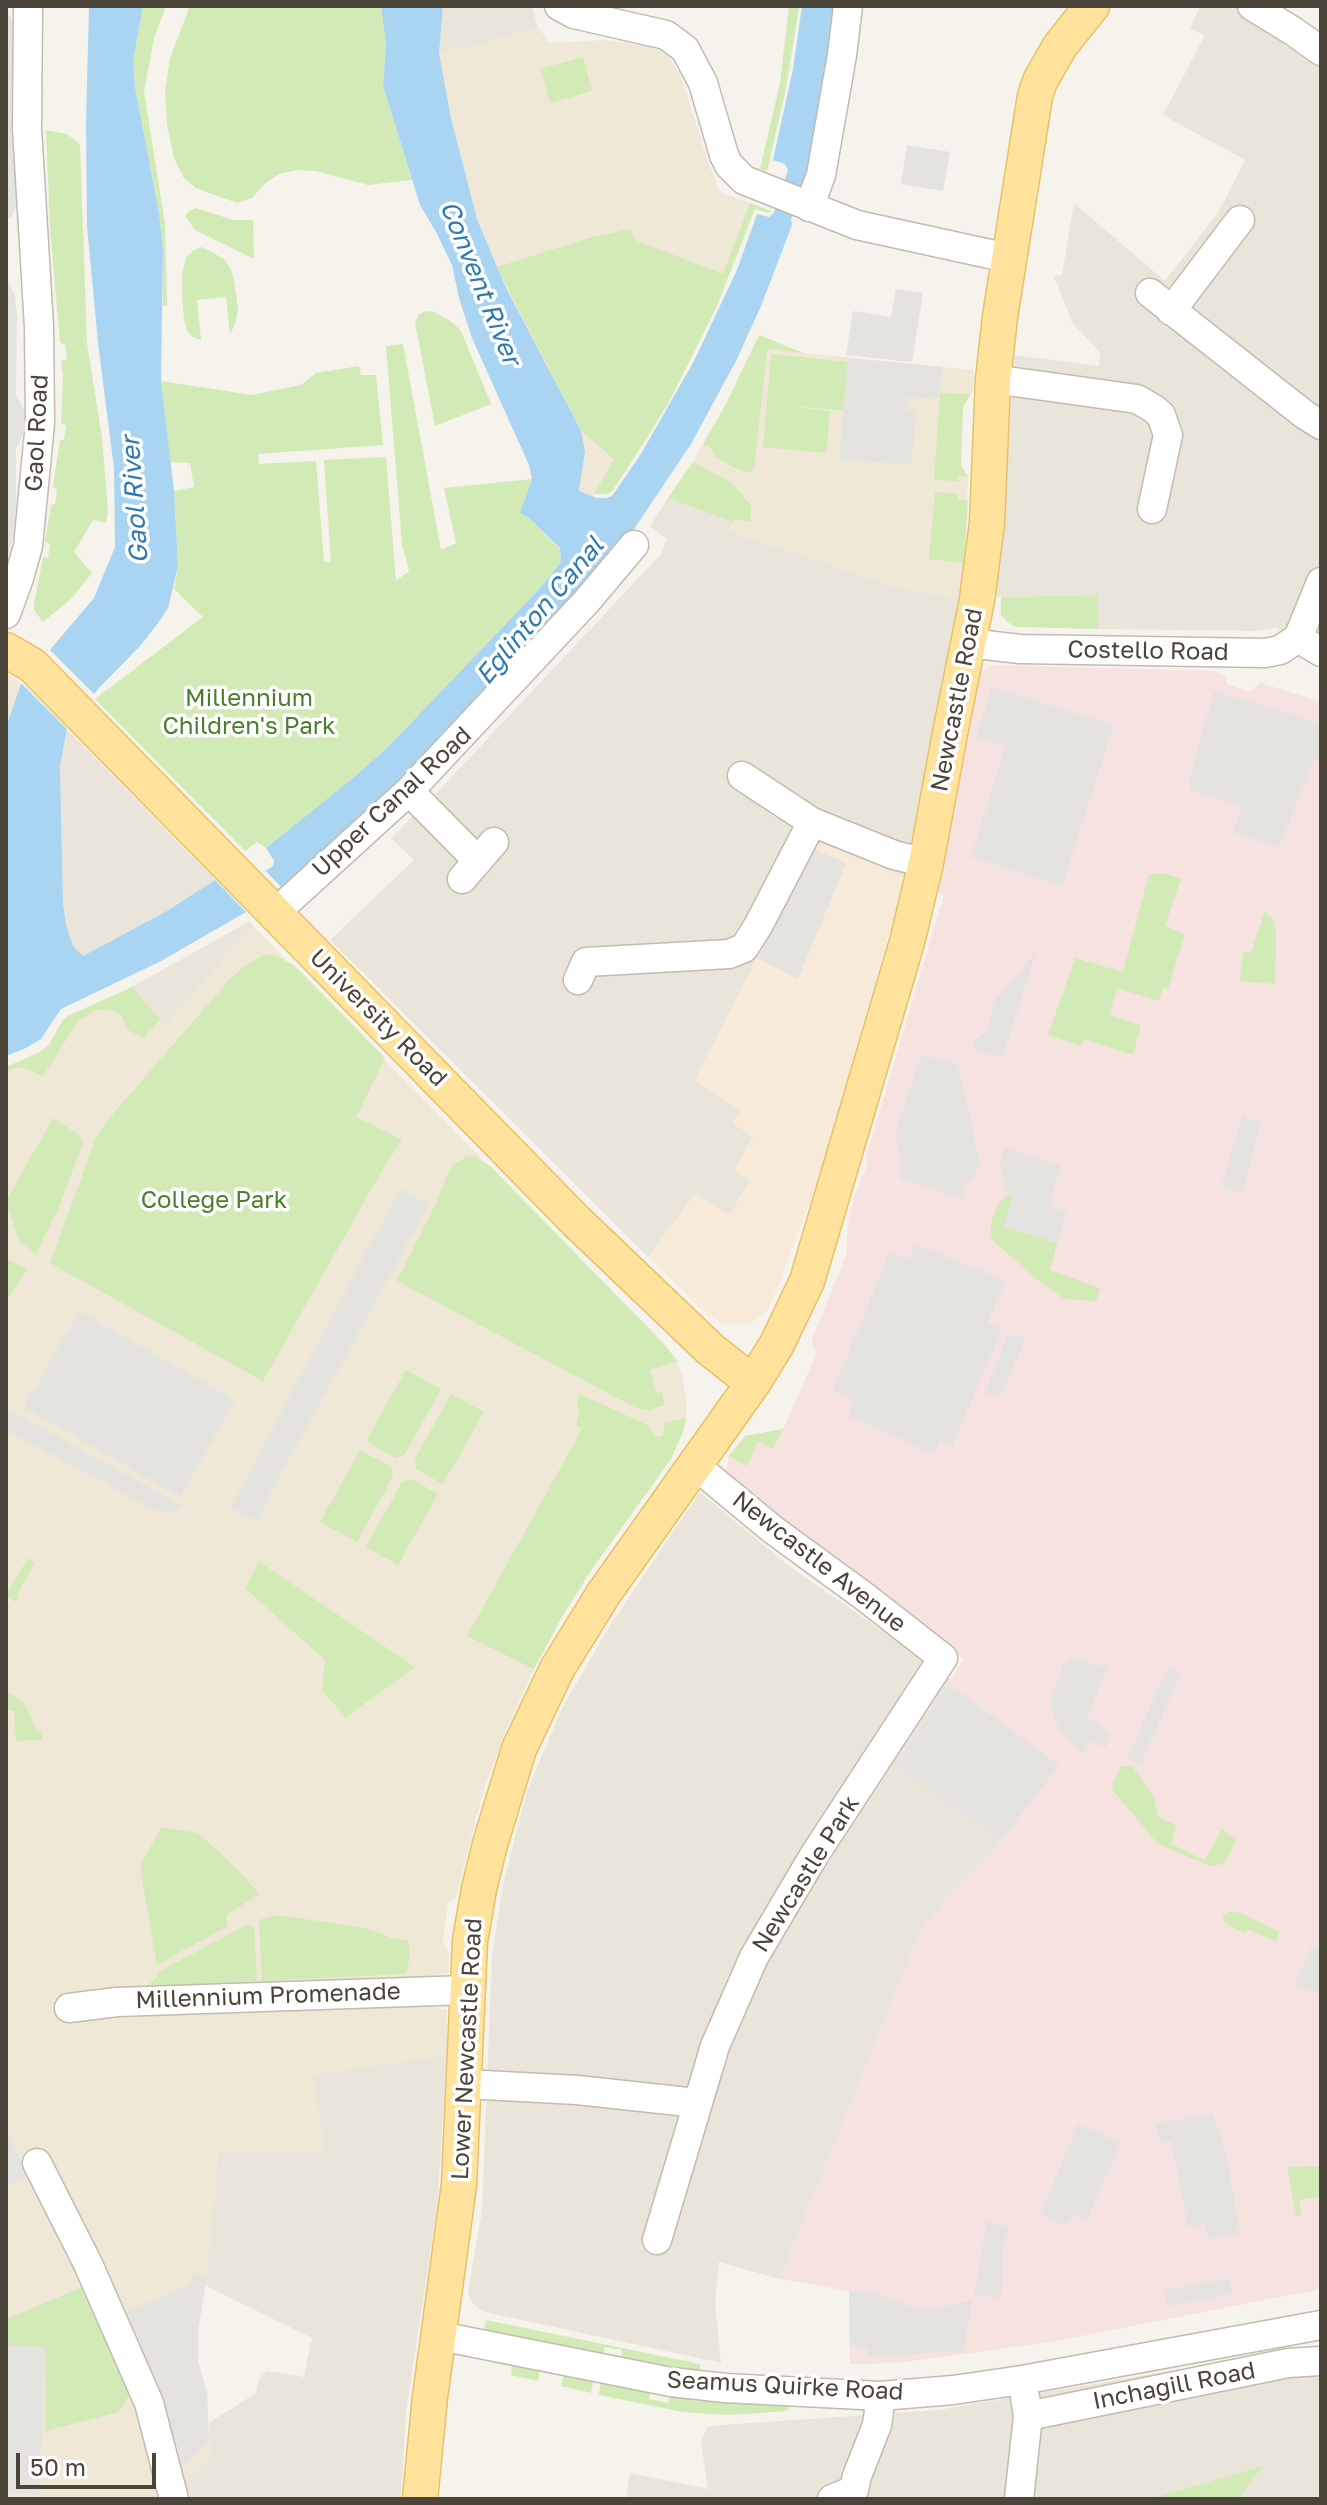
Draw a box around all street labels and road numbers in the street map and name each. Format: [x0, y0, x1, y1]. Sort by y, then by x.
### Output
street label: Gaol Road [20, 374, 54, 492]
street label: Newcastle Road [925, 606, 989, 794]
street label: Costello Road [1067, 635, 1229, 667]
street label: Upper Canal Road [306, 721, 478, 883]
street label: University Road [303, 943, 453, 1093]
street label: Newcastle Avenue [727, 1485, 911, 1639]
street label: Newcastle Park [746, 1790, 866, 1958]
street label: Lower Newcastle Road [446, 1917, 488, 2181]
street label: Millennium Promenade [135, 1977, 401, 2015]
street label: Inchagill Road [1090, 2356, 1258, 2416]
street label: Seamus Quirke Road [666, 2365, 904, 2407]

